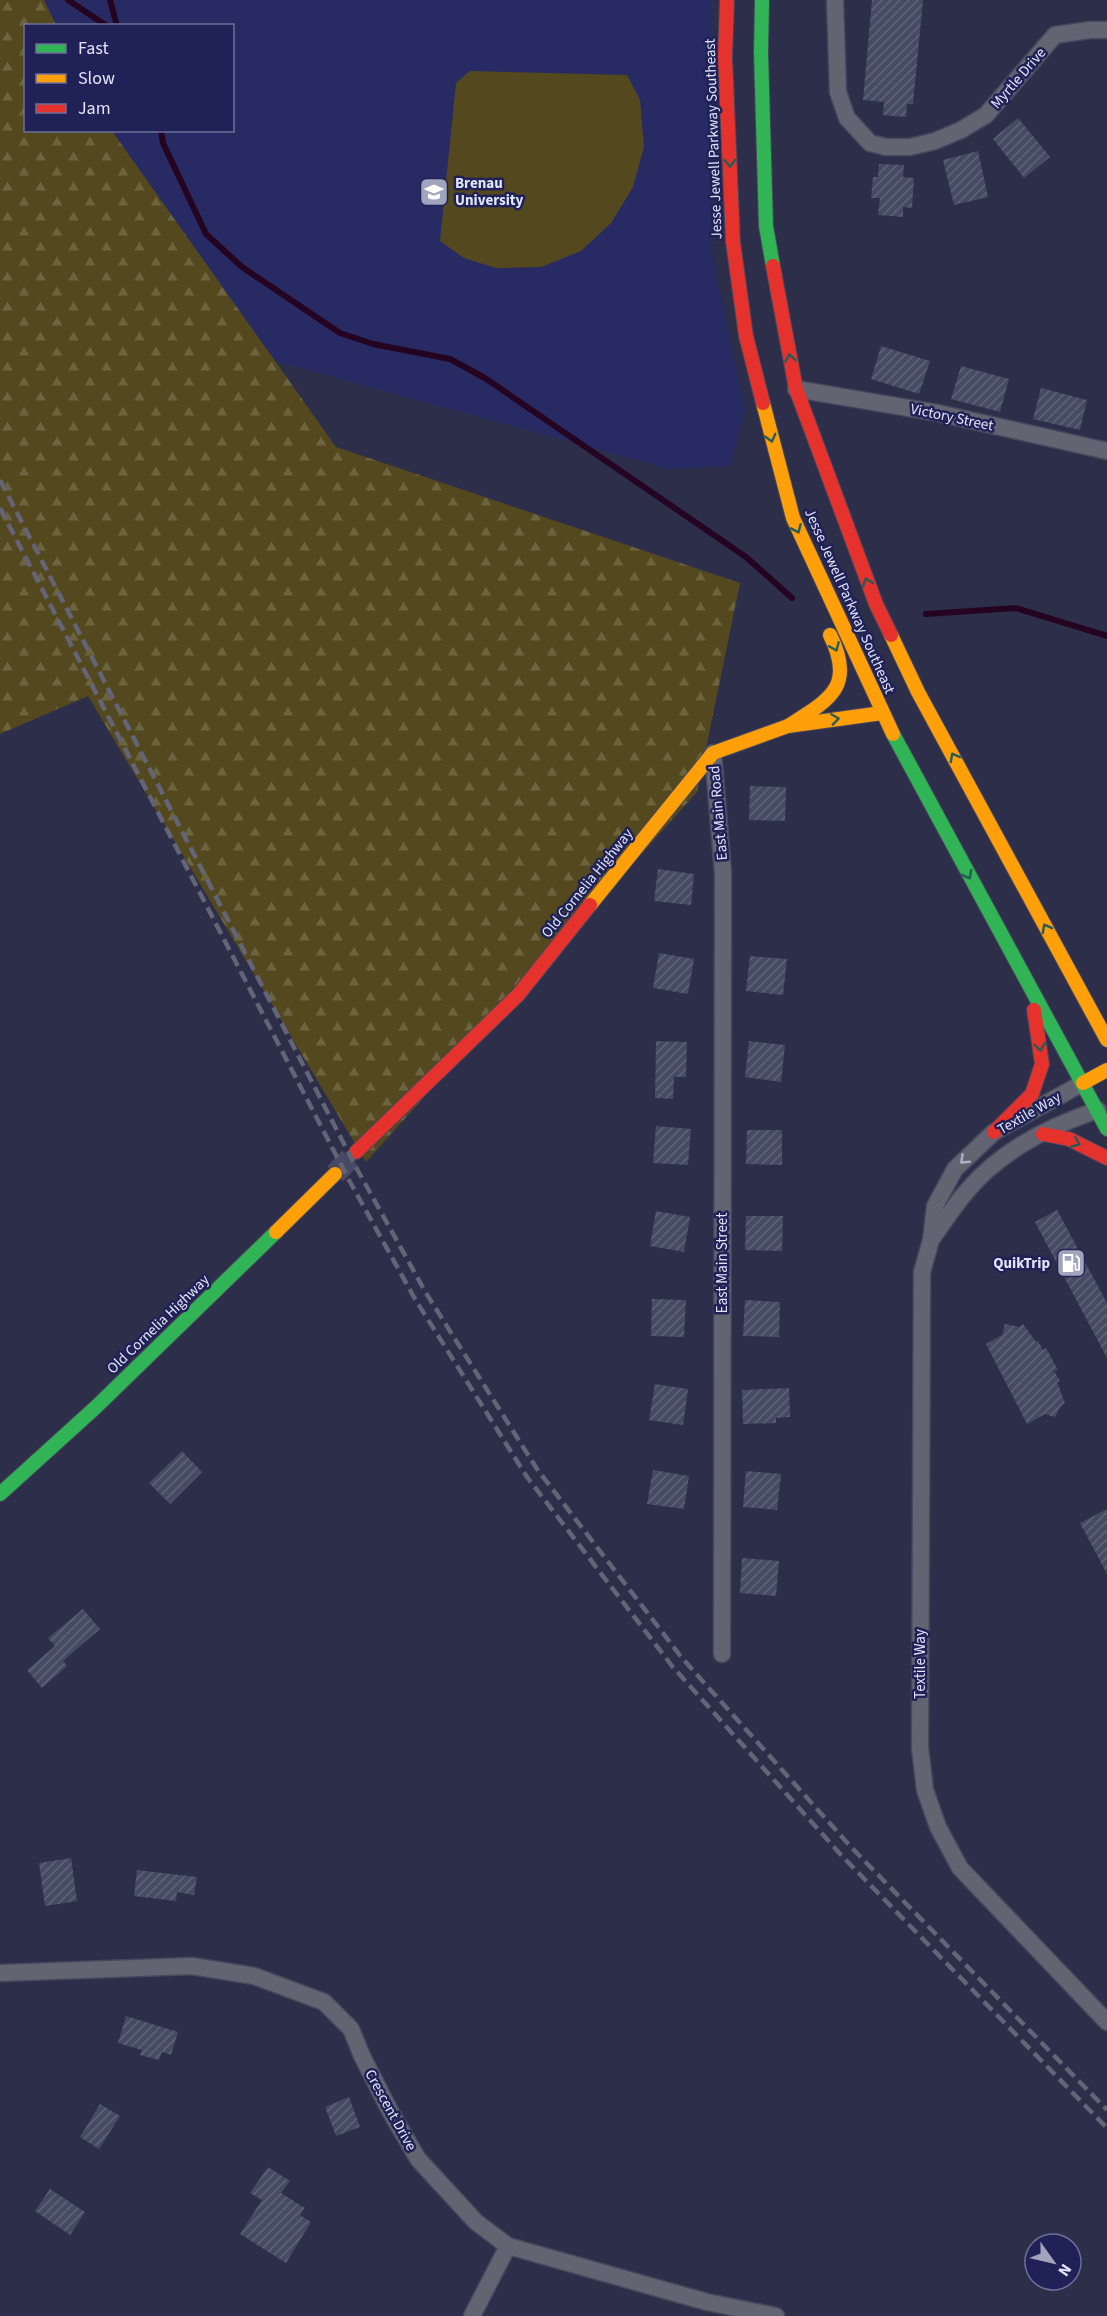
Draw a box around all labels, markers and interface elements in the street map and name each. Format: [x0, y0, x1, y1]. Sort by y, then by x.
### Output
legend [24, 24, 234, 132]
text: Fast [78, 36, 109, 61]
street label: Jesse Jewell Parkway Southeast [700, 38, 727, 240]
street label: Myrtle Drive [986, 43, 1051, 114]
text: Slow [78, 66, 115, 91]
text: Jam [78, 96, 111, 121]
one-way arrow [723, 159, 736, 168]
place label: Brenau University [455, 173, 524, 211]
school or university icon: Brenau University [418, 176, 450, 208]
one-way arrow [784, 354, 797, 364]
street label: Victory Street [908, 398, 995, 437]
one-way arrow [764, 433, 776, 443]
street label: Jesse Jewell Parkway Southeast [799, 505, 900, 697]
one-way arrow [790, 522, 802, 533]
one-way arrow [862, 577, 875, 588]
one-way arrow [828, 641, 840, 652]
one-way arrow [830, 714, 840, 726]
one-way arrow [950, 752, 961, 763]
street label: East Main Road [704, 765, 733, 861]
street label: Old Cornelia Highway [537, 824, 638, 942]
one-way arrow [961, 869, 972, 880]
one-way arrow [1042, 924, 1053, 934]
one-way arrow [1033, 1042, 1046, 1051]
street label: Textile Way [994, 1087, 1065, 1140]
one-way arrow [1070, 1135, 1081, 1147]
one-way arrow [960, 1153, 971, 1164]
street label: East Main Street [712, 1213, 733, 1313]
fuel station icon: QuikTrip [1055, 1247, 1087, 1279]
place label: QuikTrip [993, 1253, 1050, 1274]
street label: Old Cornelia Highway [102, 1270, 214, 1379]
street label: Textile Way [910, 1629, 931, 1699]
street label: Crescent Drive [360, 2066, 422, 2155]
north arrow [1023, 2232, 1083, 2292]
text: N [1053, 2259, 1077, 2280]

